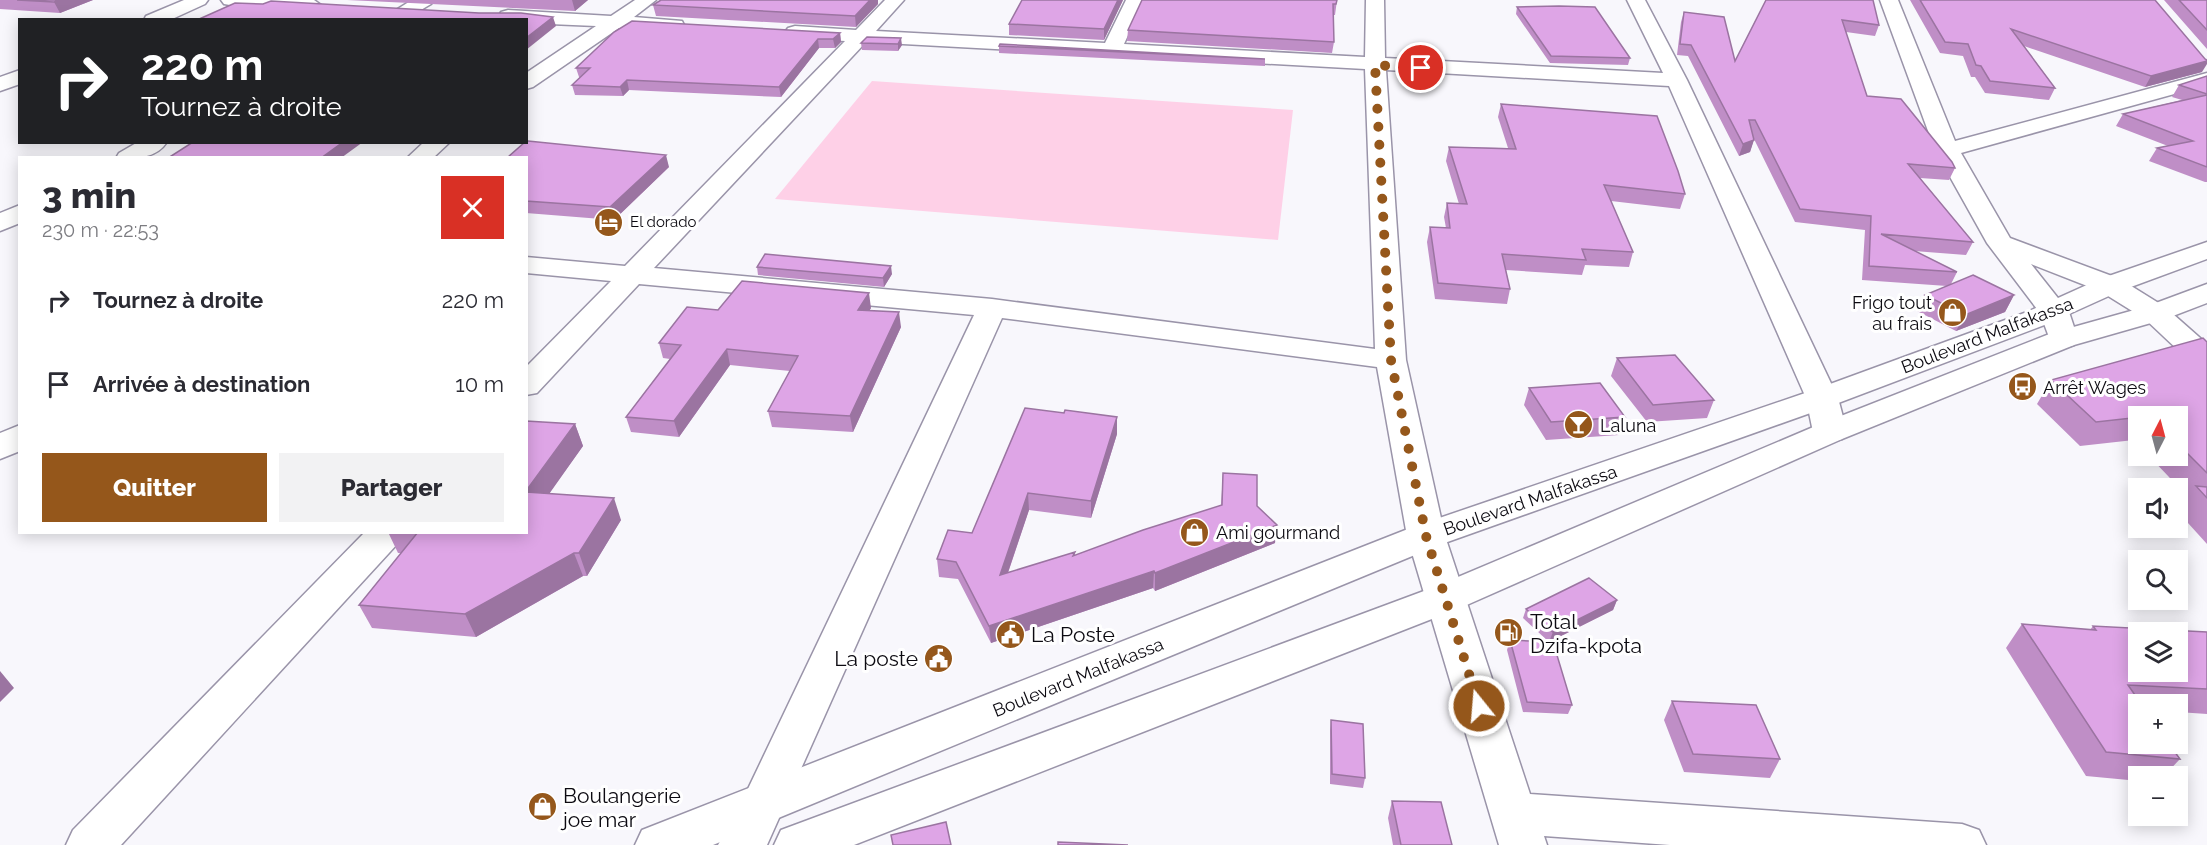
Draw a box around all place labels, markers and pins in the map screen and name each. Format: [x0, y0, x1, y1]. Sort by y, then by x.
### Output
pin [1395, 42, 1446, 93]
hotel icon: El dorado [593, 206, 625, 238]
place label: El dorado [630, 213, 697, 231]
place label: Frigo tout au frais [1852, 292, 1932, 334]
shop icon: Frigo tout au frais [1937, 296, 1969, 328]
bus stop icon: Arrêt Wages [2006, 371, 2038, 403]
place label: Arrêt Wages [2043, 377, 2146, 398]
bar icon: Laluna [1563, 409, 1595, 441]
place label: Laluna [1600, 415, 1656, 436]
shop icon: Ami gourmand [1179, 516, 1211, 548]
place label: Ami gourmand [1216, 522, 1340, 543]
place label: Total Dzifa-kpota [1530, 609, 1642, 658]
fuel station icon: Total Dzifa-kpota [1493, 617, 1525, 649]
public building icon: La Poste [994, 618, 1026, 650]
place label: La Poste [1031, 622, 1115, 647]
public building icon: La poste [923, 642, 955, 674]
place label: La poste [834, 646, 918, 671]
place label: Boulangerie joe mar [560, 783, 681, 832]
shop icon: Boulangerie joe mar [526, 791, 558, 823]

